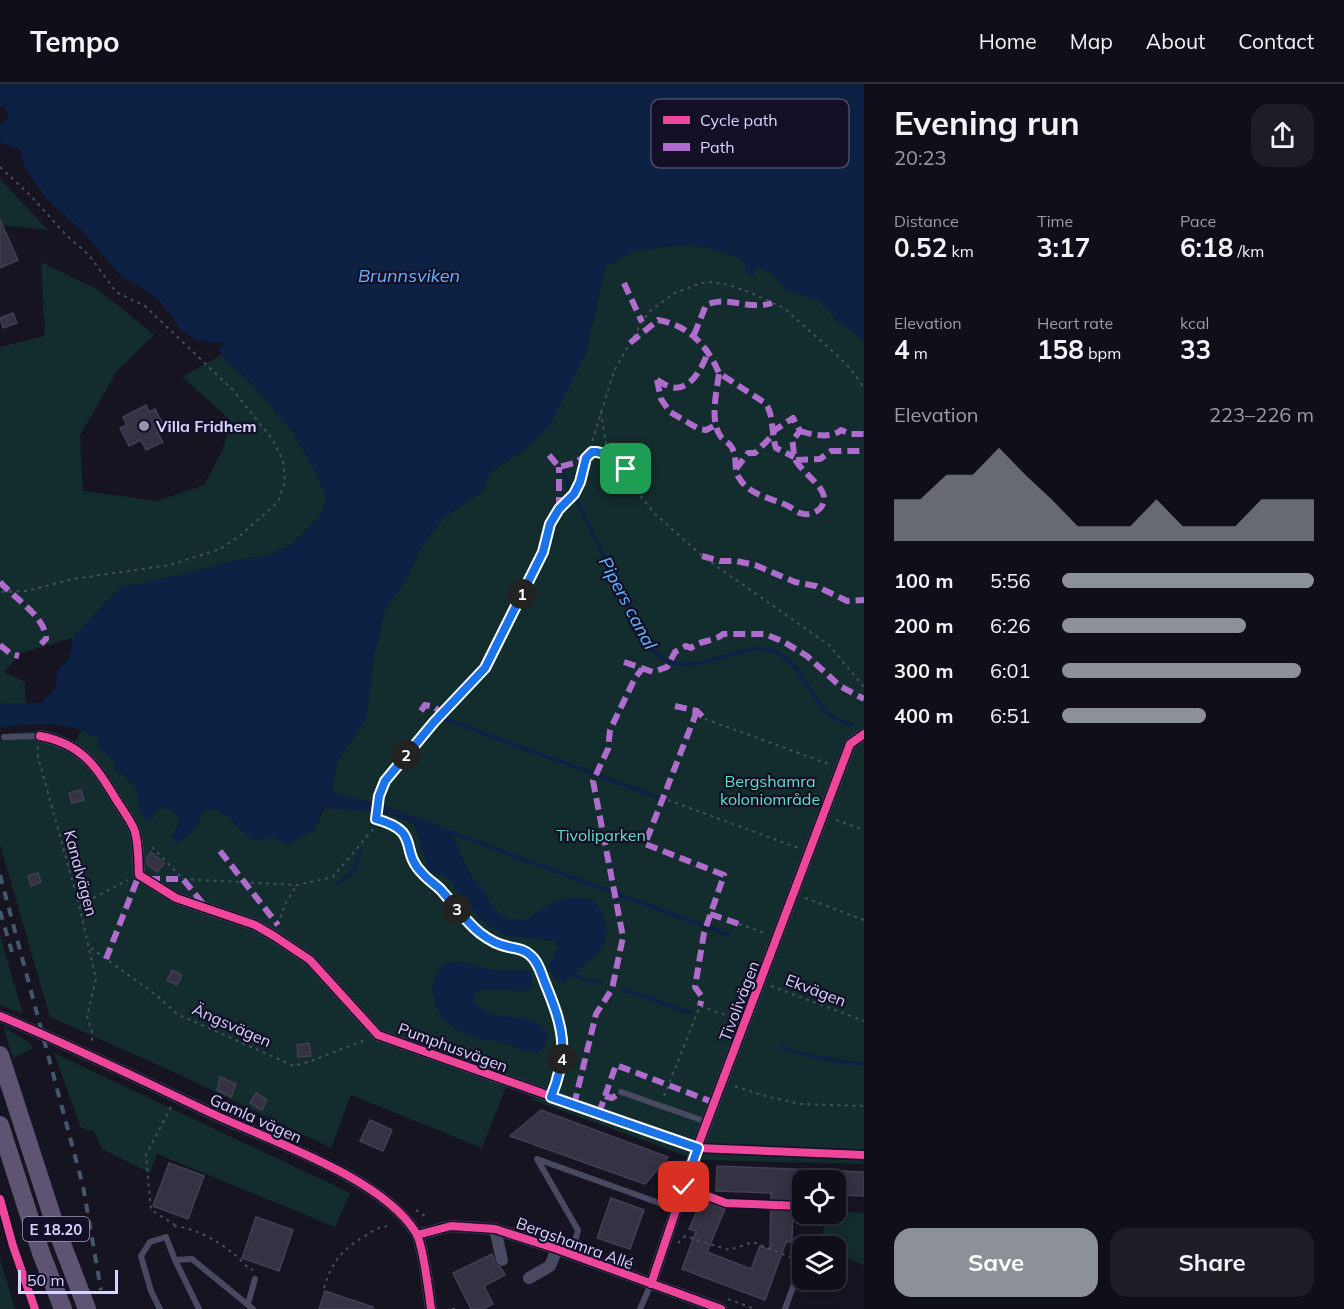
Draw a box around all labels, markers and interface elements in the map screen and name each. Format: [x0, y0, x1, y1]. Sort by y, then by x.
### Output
text: Tempo [30, 24, 120, 59]
text: Home [979, 28, 1037, 54]
text: Map [1070, 28, 1113, 54]
text: About [1146, 28, 1205, 54]
text: Contact [1238, 28, 1314, 54]
legend [651, 99, 849, 168]
text: Evening run [894, 102, 1080, 143]
button: share [1251, 104, 1314, 167]
text: Cycle path [700, 110, 778, 130]
text: Path [700, 137, 735, 157]
text: 20:23 [894, 145, 947, 170]
text: Distance [894, 211, 959, 231]
text: Time [1037, 211, 1073, 231]
text: Pace [1180, 211, 1216, 231]
text: 0.52 [894, 231, 947, 264]
text: 3:17 [1037, 231, 1090, 264]
text: 6:18 [1180, 231, 1233, 264]
text: km [947, 241, 974, 261]
text: /km [1233, 241, 1264, 261]
water label: Brunnsviken [358, 264, 460, 287]
text: Elevation [894, 313, 962, 333]
text: Heart rate [1037, 313, 1113, 333]
text: kcal [1180, 313, 1209, 333]
text: 4 [894, 333, 910, 366]
text: 158 [1037, 333, 1084, 366]
text: 33 [1180, 333, 1211, 366]
text: m [910, 343, 928, 363]
text: bpm [1084, 343, 1121, 363]
text: Elevation [894, 402, 979, 427]
text: 223–226 m [1209, 402, 1314, 427]
place label: Villa Fridhem [155, 416, 257, 436]
marker: Villa Fridhem [137, 419, 151, 433]
pin [600, 443, 651, 494]
icon: arrive [609, 452, 642, 485]
water label: Pipers canal [594, 553, 662, 654]
text: 100 m [894, 568, 953, 593]
text: 5:56 [990, 568, 1031, 593]
pin: 1 [507, 579, 537, 609]
text: 1 [517, 584, 527, 604]
text: 200 m [894, 613, 953, 638]
text: 6:26 [990, 613, 1031, 638]
text: 300 m [894, 658, 953, 683]
text: 6:01 [990, 658, 1031, 683]
text: 400 m [894, 703, 953, 728]
text: 6:51 [990, 703, 1031, 728]
pin: 2 [391, 740, 421, 770]
text: 2 [401, 745, 411, 765]
park label: Bergshamra koloniområde [720, 771, 820, 809]
park label: Tivoliparken [556, 825, 646, 845]
street label: Kanalvägen [60, 828, 102, 918]
pin: 3 [442, 894, 472, 924]
text: 3 [452, 899, 462, 919]
street label: Tivolivägen [715, 958, 763, 1044]
street label: Ekvägen [783, 969, 849, 1011]
street label: Ängsvägen [189, 999, 275, 1051]
street label: Pumphusvägen [395, 1018, 511, 1076]
pin: 4 [547, 1044, 577, 1074]
text: 4 [557, 1049, 567, 1069]
street label: Gamla vägen [207, 1089, 305, 1147]
pin [658, 1161, 709, 1212]
icon: check [667, 1170, 700, 1203]
map controls [792, 1170, 846, 1290]
button: locate [792, 1170, 846, 1224]
street label: Bergshamra Allé [514, 1212, 636, 1274]
road number: E 18.20 [23, 1217, 89, 1241]
button: Save [894, 1228, 1098, 1297]
button: Share [1110, 1228, 1314, 1297]
button: layers [792, 1236, 846, 1290]
scale bar [18, 1267, 118, 1294]
text: 50 m [27, 1270, 64, 1290]

